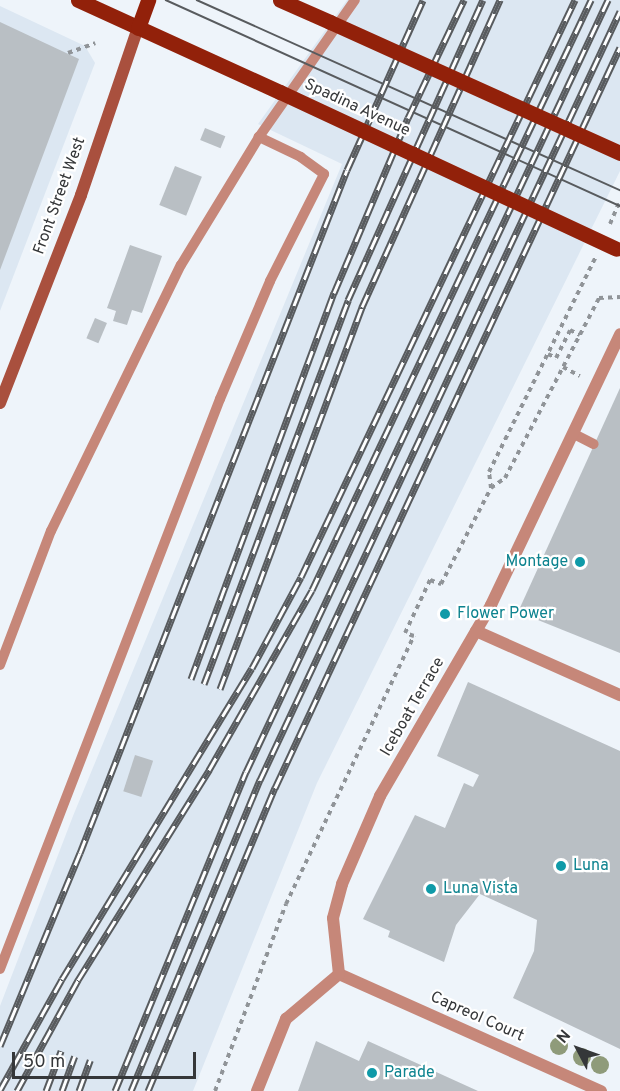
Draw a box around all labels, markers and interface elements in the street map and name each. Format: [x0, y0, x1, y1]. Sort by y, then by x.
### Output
street label: Spadina Avenue [301, 75, 413, 141]
street label: Front Street West [30, 135, 90, 257]
place label: Montage [505, 552, 568, 572]
marker: Montage [573, 555, 587, 569]
place label: Flower Power [457, 604, 554, 624]
marker: Flower Power [438, 607, 452, 621]
street label: Iceboat Terrace [377, 654, 449, 760]
place label: Luna [573, 856, 609, 876]
marker: Luna [554, 859, 568, 873]
place label: Luna Vista [443, 879, 518, 899]
marker: Luna Vista [424, 882, 438, 896]
street label: Capreol Court [427, 988, 527, 1046]
north arrow [548, 1019, 608, 1079]
text: N [553, 1026, 576, 1048]
scale bar [15, 1040, 200, 1078]
text: 50 m [23, 1051, 65, 1074]
place label: Parade [384, 1063, 435, 1083]
marker: Parade [365, 1066, 379, 1080]

